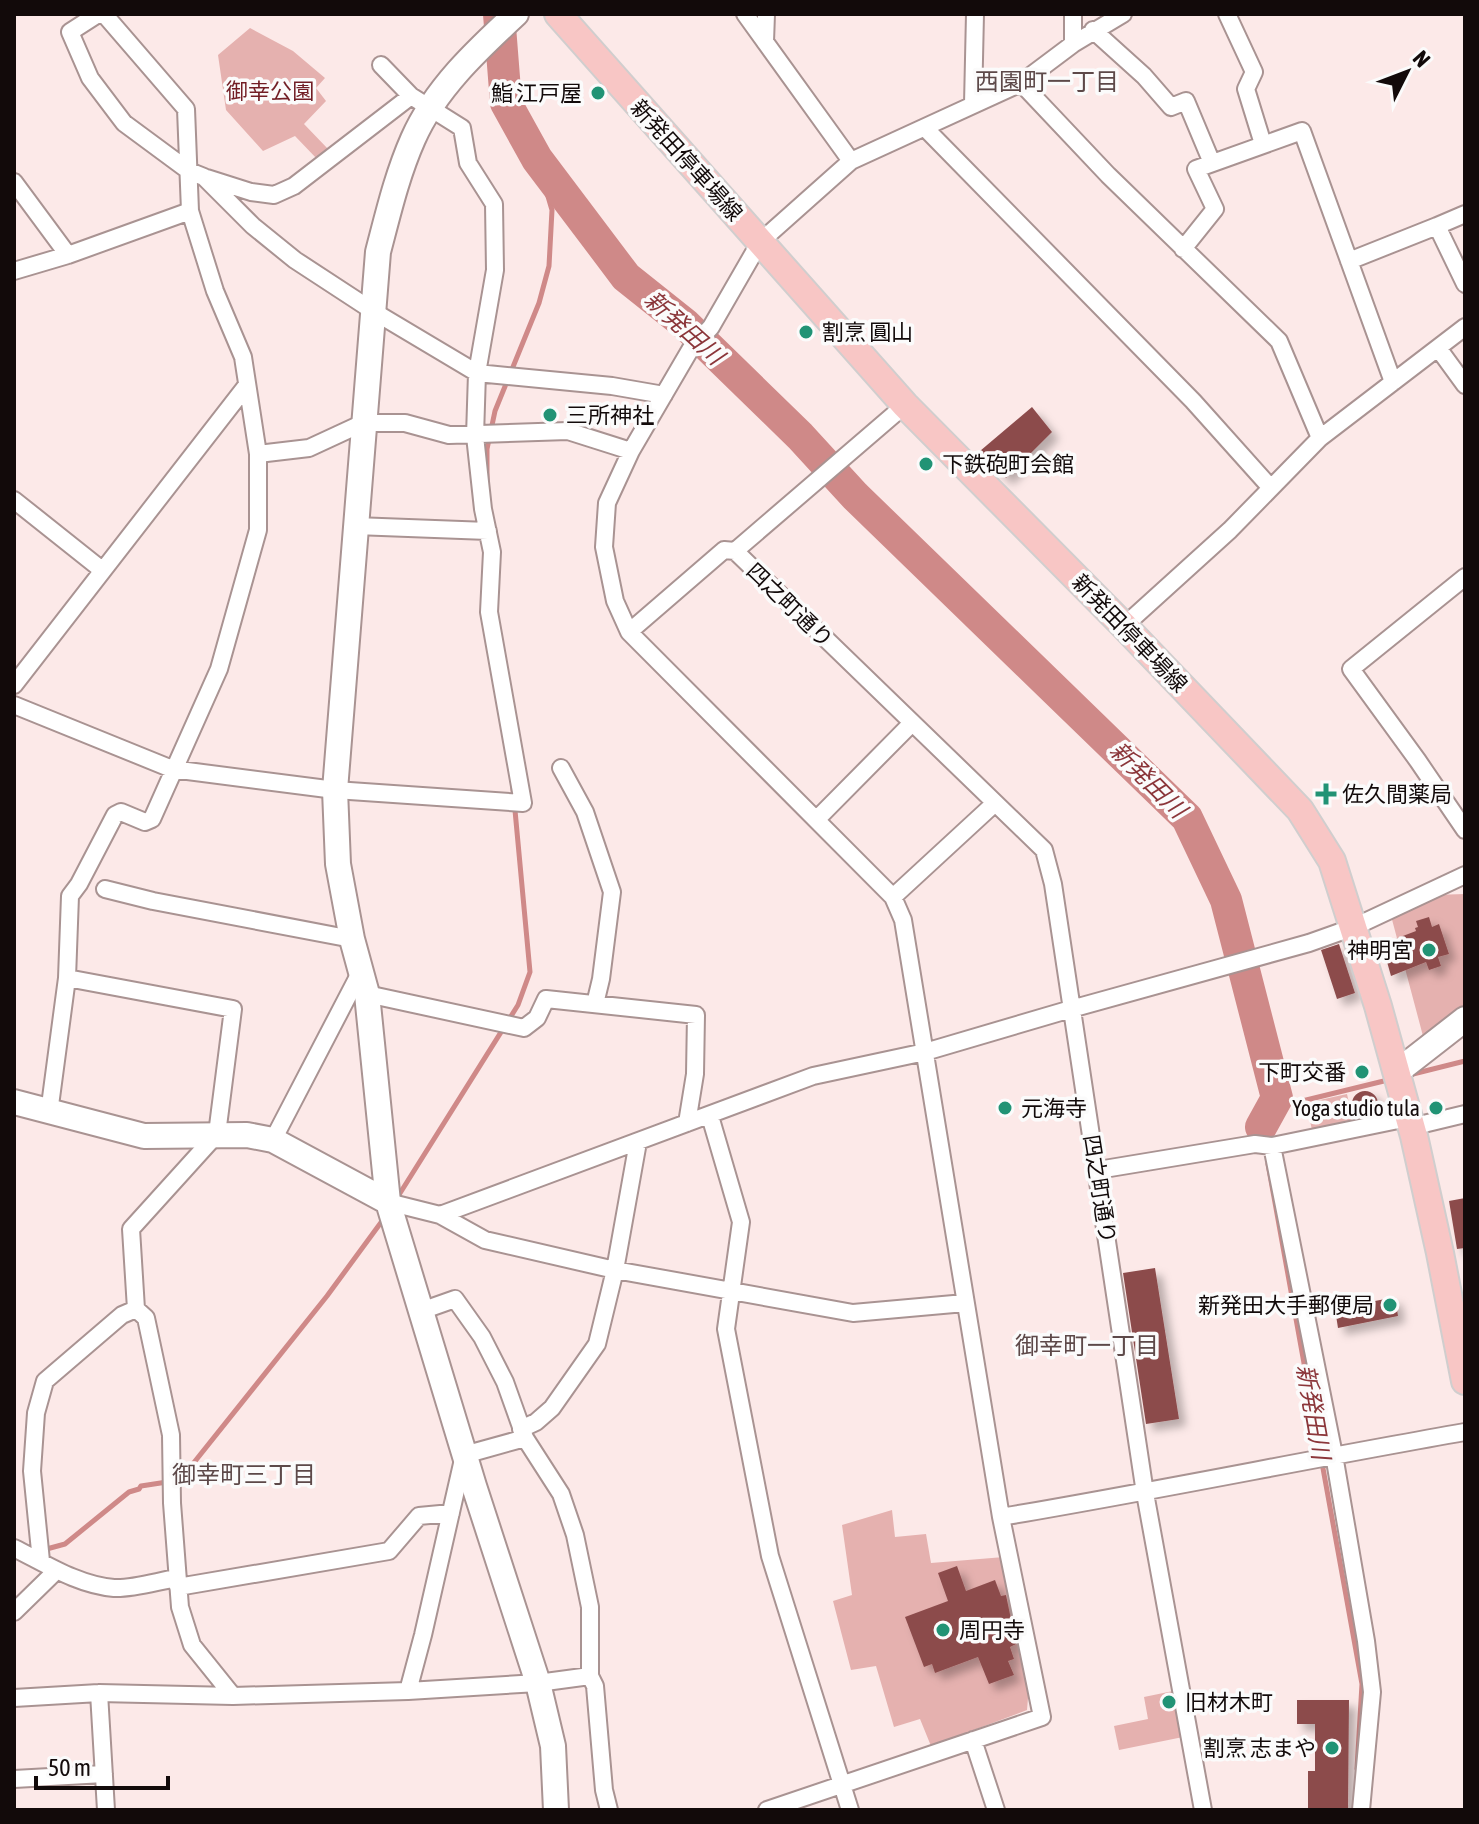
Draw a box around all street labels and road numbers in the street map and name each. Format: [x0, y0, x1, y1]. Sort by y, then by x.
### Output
street label: 新発田停車場線 [626, 94, 748, 226]
street label: 四之町通り [741, 557, 839, 653]
street label: 新発田停車場線 [1067, 569, 1193, 697]
street label: 四之町通り [1079, 1133, 1121, 1245]

